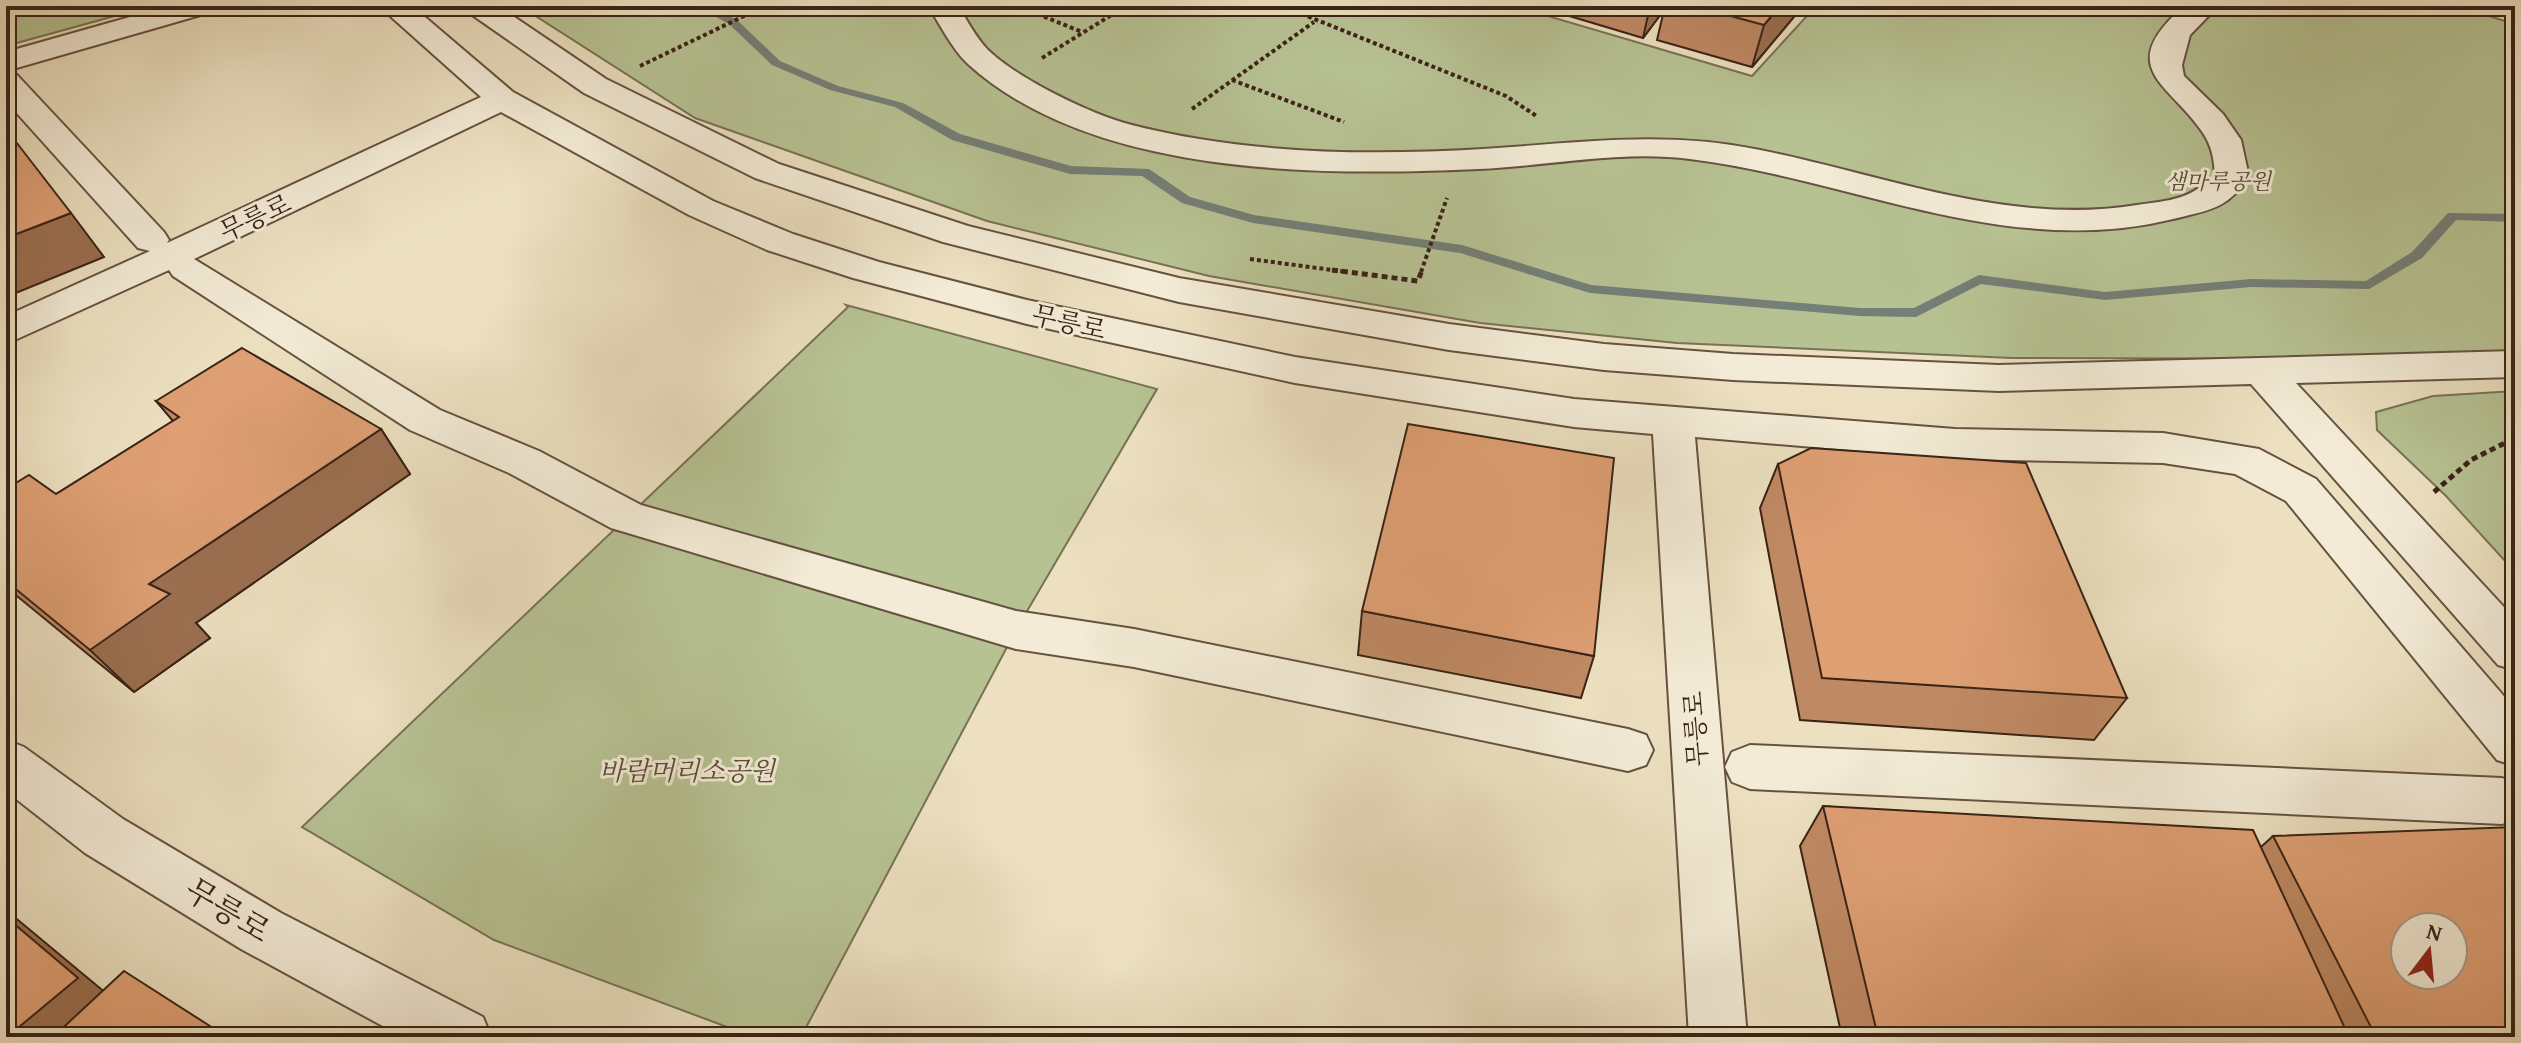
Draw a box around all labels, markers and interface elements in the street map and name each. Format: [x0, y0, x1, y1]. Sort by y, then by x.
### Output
park label: 샘마루공원 [2165, 165, 2273, 197]
street label: 무릉로 [213, 183, 297, 251]
street label: 무릉로 [1028, 295, 1110, 349]
street label: 무릉로 [1673, 690, 1717, 768]
park label: 바람머리소공원 [599, 751, 777, 790]
street label: 무릉로 [176, 866, 280, 954]
north arrow [2389, 911, 2469, 991]
text: N [2423, 914, 2446, 949]

